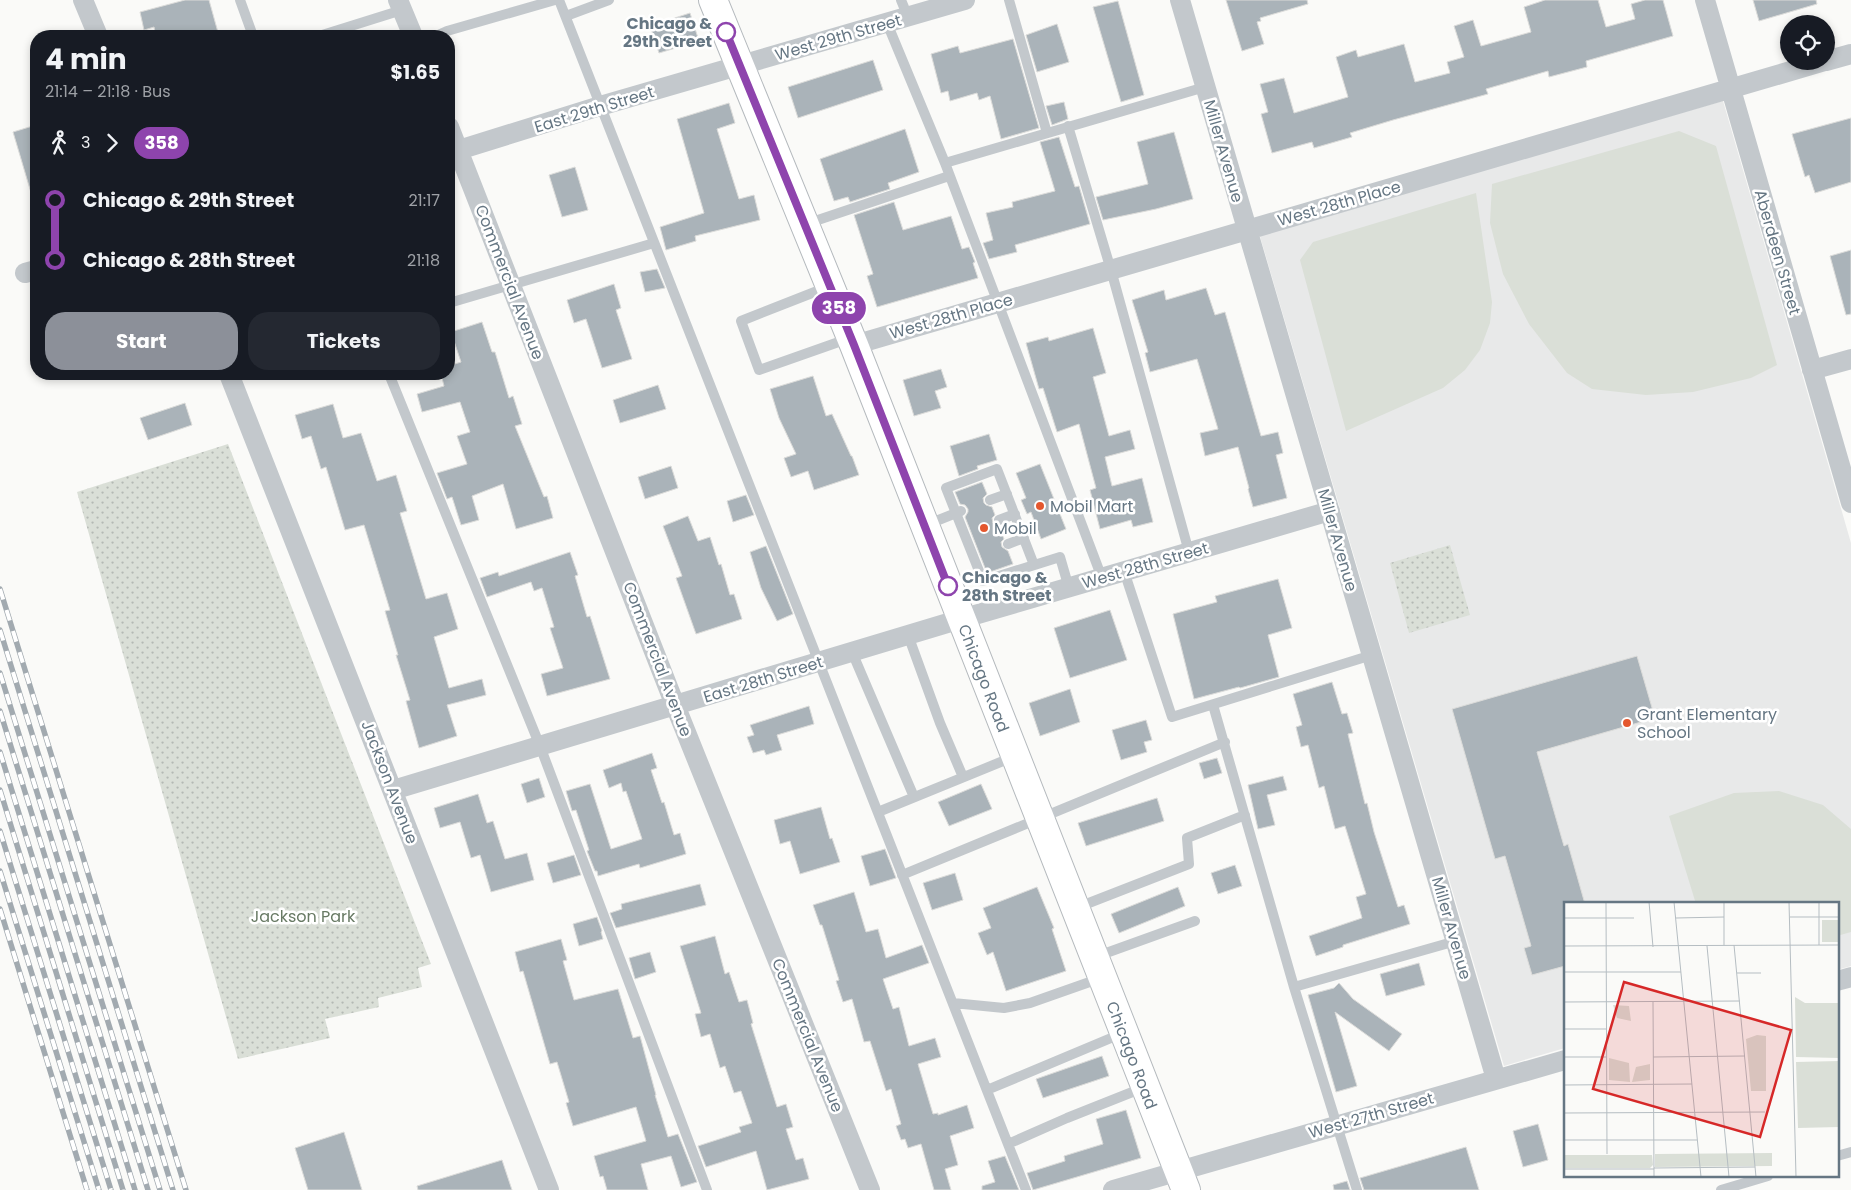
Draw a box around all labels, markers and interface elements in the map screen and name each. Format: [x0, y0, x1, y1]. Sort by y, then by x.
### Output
street label: West 29th Street [772, 8, 904, 67]
place label: Chicago & 29th Street [623, 12, 712, 53]
map controls [1780, 15, 1835, 70]
button: locate [1780, 15, 1835, 70]
marker: Chicago & 29th Street [716, 22, 736, 42]
text: 4 min [45, 40, 127, 79]
text: $1.65 [391, 59, 440, 86]
text: 21:14 – 21:18 · Bus [45, 80, 171, 103]
street label: East 29th Street [532, 80, 657, 139]
street label: Miller Avenue [1198, 97, 1249, 205]
icon: walk [45, 129, 73, 157]
icon: forward [98, 129, 126, 157]
text: 358 [144, 130, 179, 155]
text: 3 [81, 131, 90, 154]
street label: West 28th Place [1275, 175, 1404, 232]
text: Chicago & 29th Street [83, 187, 294, 214]
street label: Aberdeen Street [1749, 187, 1806, 318]
text: 21:17 [408, 189, 440, 212]
street label: Commercial Avenue [469, 201, 550, 363]
text: Chicago & 28th Street [83, 247, 295, 274]
text: 21:18 [407, 249, 440, 272]
street label: West 28th Place [887, 288, 1016, 345]
line badge: 358 [810, 292, 868, 324]
text: 358 [822, 295, 856, 320]
button: Start [45, 312, 238, 370]
button: Tickets [248, 312, 440, 370]
street label: Miller Avenue [1312, 486, 1363, 594]
place label: Mobil Mart [1050, 495, 1134, 518]
marker: Mobil Mart [1034, 500, 1046, 512]
place label: Mobil [994, 517, 1037, 540]
marker: Mobil [978, 522, 990, 534]
street label: West 28th Street [1079, 536, 1211, 595]
place label: Chicago & 28th Street [962, 566, 1052, 607]
marker: Chicago & 28th Street [938, 576, 958, 596]
street label: Commercial Avenue [617, 578, 698, 740]
street label: Chicago Road [952, 621, 1015, 736]
street label: East 28th Street [701, 650, 826, 709]
place label: Grant Elementary School [1637, 703, 1777, 744]
street label: Jackson Avenue [355, 717, 424, 847]
marker: Grant Elementary School [1621, 717, 1633, 729]
street label: Miller Avenue [1426, 874, 1477, 982]
inset map [1564, 902, 1838, 1178]
park label: Jackson Park [251, 905, 356, 928]
street label: Commercial Avenue [766, 955, 849, 1116]
street label: Chicago Road [1100, 998, 1163, 1113]
street label: West 27th Street [1306, 1087, 1437, 1144]

